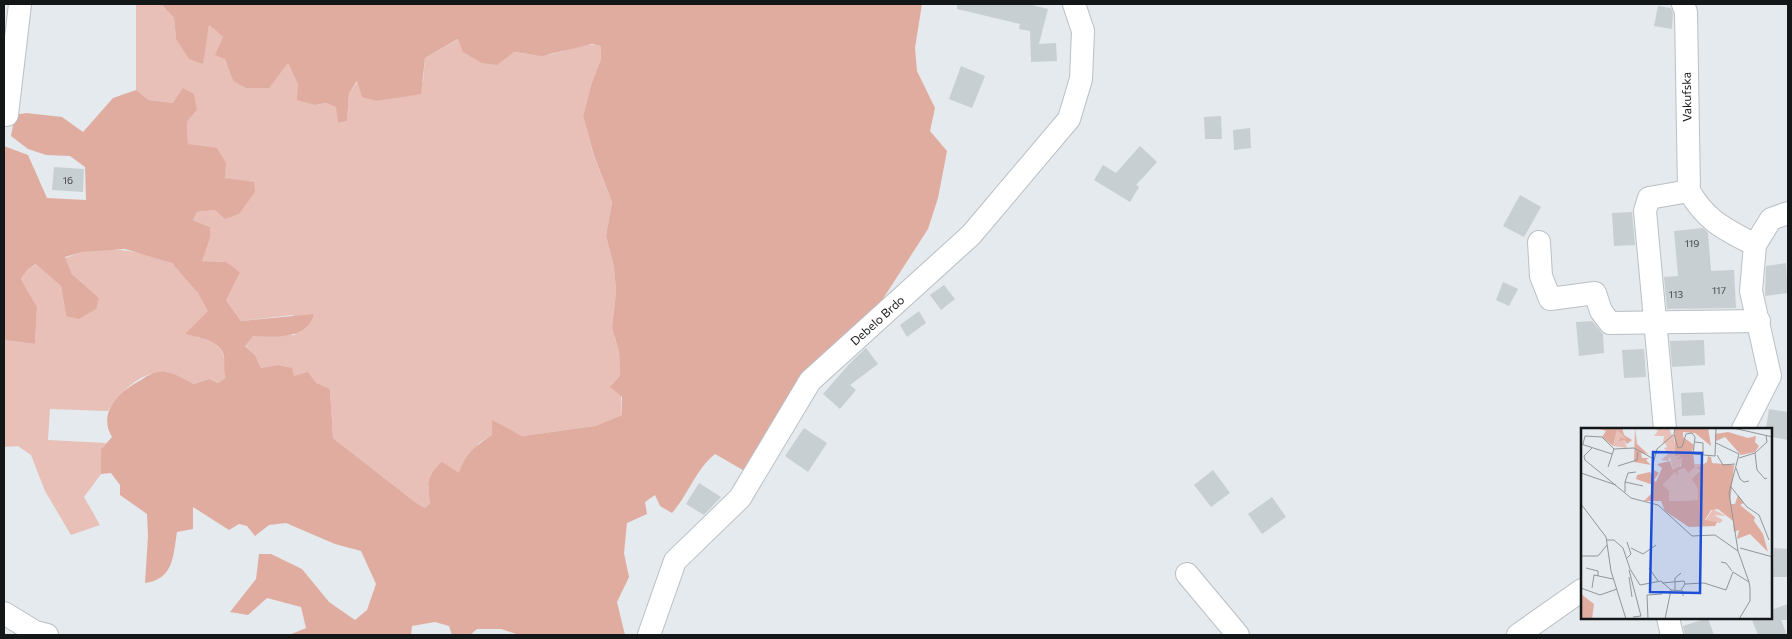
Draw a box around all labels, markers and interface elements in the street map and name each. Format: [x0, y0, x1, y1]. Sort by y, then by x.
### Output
street label: Vakufska [1679, 72, 1693, 122]
house number: 16 [63, 174, 73, 186]
house number: 119 [1685, 237, 1699, 249]
house number: 117 [1712, 284, 1726, 296]
house number: 113 [1669, 288, 1683, 300]
street label: Debelo Brdo [847, 292, 907, 348]
inset map [1581, 428, 1772, 619]

